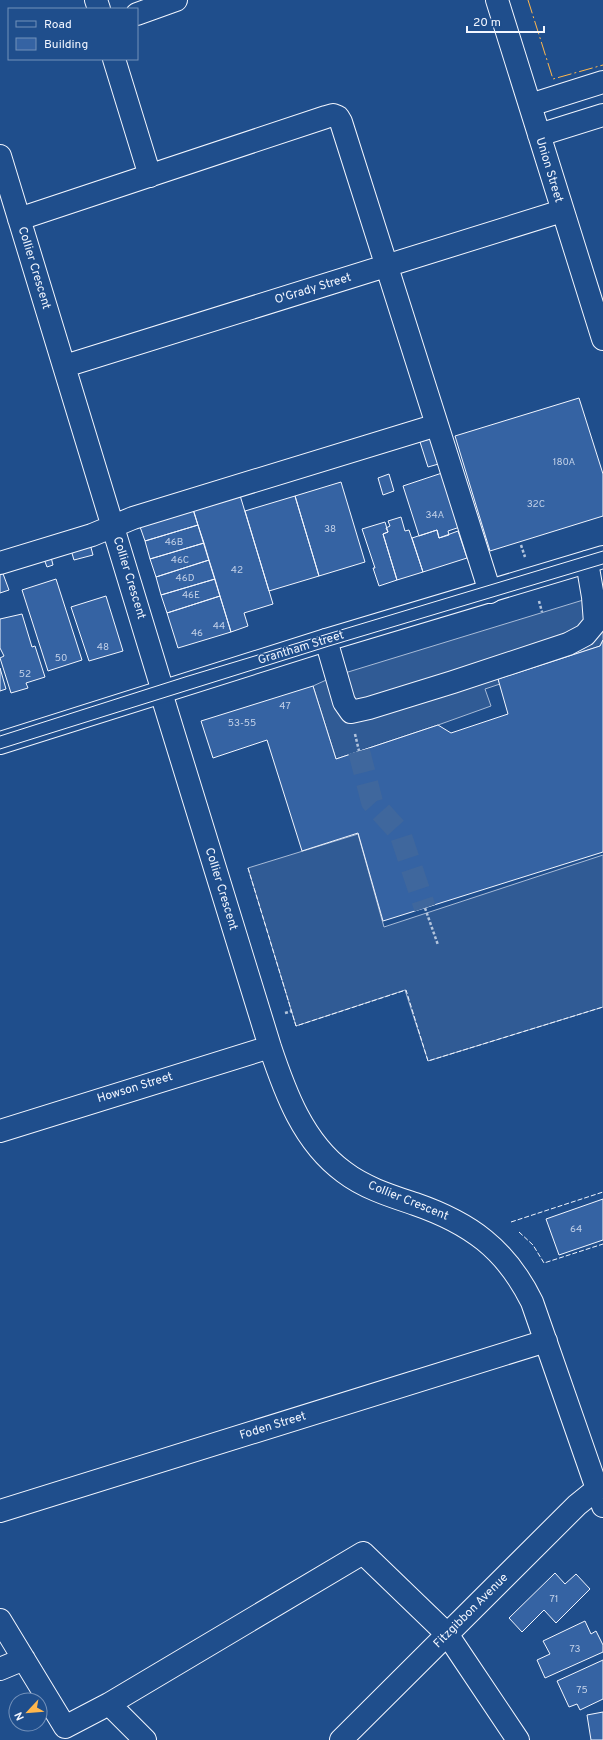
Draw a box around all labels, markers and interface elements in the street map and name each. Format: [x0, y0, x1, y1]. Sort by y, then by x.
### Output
legend [8, 8, 138, 60]
scale bar [467, 8, 544, 34]
text: 20 m [473, 15, 501, 31]
text: Road [44, 17, 72, 33]
text: Building [44, 37, 88, 53]
street label: Union Street [532, 135, 566, 205]
street label: Collier Crescent [14, 225, 54, 311]
street label: O'Grady Street [273, 270, 353, 308]
house number: 180A [553, 456, 576, 469]
house number: 32C [527, 498, 545, 511]
house number: 34A [426, 509, 445, 522]
house number: 38 [324, 523, 336, 536]
street label: Collier Crescent [109, 535, 149, 621]
house number: 46B [165, 536, 183, 549]
house number: 46C [171, 554, 189, 567]
house number: 42 [231, 564, 243, 577]
house number: 46D [175, 572, 195, 585]
house number: 46E [182, 589, 200, 602]
house number: 44 [213, 620, 225, 633]
house number: 46 [191, 627, 203, 640]
street label: Grantham Street [256, 627, 346, 669]
house number: 48 [97, 641, 109, 654]
house number: 50 [55, 652, 67, 665]
house number: 52 [19, 668, 31, 681]
house number: 47 [279, 700, 291, 713]
house number: 53-55 [228, 717, 256, 730]
street label: Collier Crescent [201, 846, 241, 932]
street label: Howson Street [95, 1069, 175, 1107]
street label: Collier Crescent [365, 1178, 451, 1224]
house number: 64 [570, 1223, 582, 1236]
street label: Foden Street [238, 1408, 308, 1444]
street label: Fitzgibbon Avenue [430, 1570, 512, 1652]
house number: 71 [549, 1593, 559, 1606]
house number: 73 [569, 1643, 581, 1656]
house number: 75 [576, 1684, 588, 1697]
north arrow [8, 1692, 48, 1732]
text: N [12, 1709, 28, 1723]

